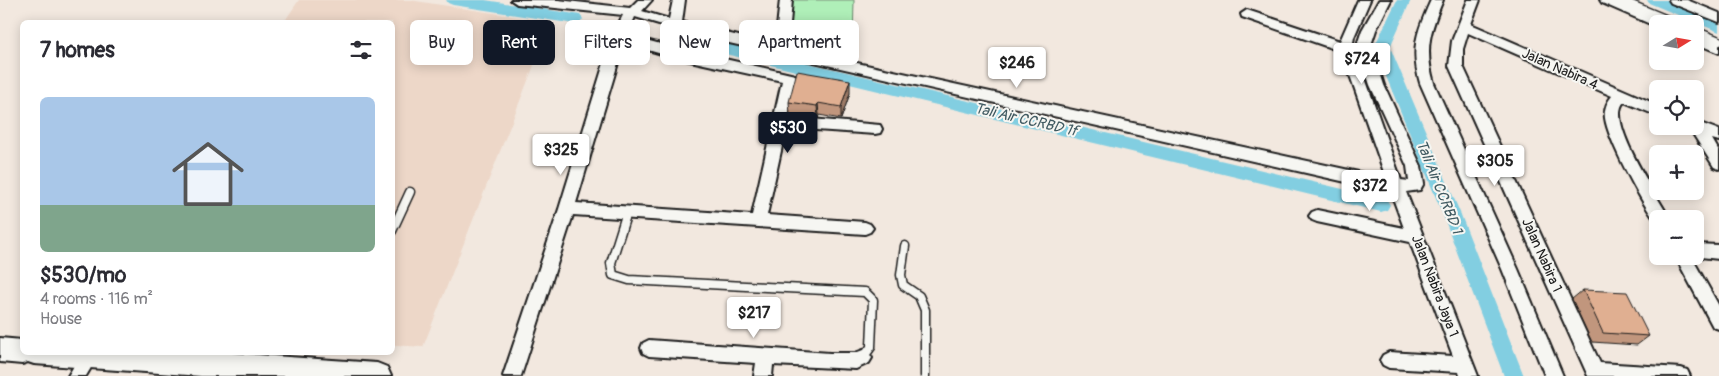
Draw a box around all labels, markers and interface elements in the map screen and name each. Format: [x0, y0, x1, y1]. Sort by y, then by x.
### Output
north arrow [1649, 15, 1704, 70]
map controls [1649, 15, 1704, 265]
chip: Buy [410, 20, 473, 65]
chip: Rent [483, 20, 555, 65]
chip: Filters [565, 20, 650, 65]
chip: New [660, 20, 729, 65]
chip: Apartment [739, 20, 859, 65]
icon: filters [347, 36, 375, 64]
text: 7 homes [40, 37, 115, 64]
pin: $724 [1332, 42, 1392, 85]
street label: Jalan Nabira 4 [1519, 45, 1601, 93]
pin: $246 [987, 46, 1047, 89]
text: $724 [1344, 49, 1380, 69]
text: $246 [999, 53, 1035, 73]
button: locate [1649, 80, 1704, 135]
water label: Tali Air CCRBD 1f [973, 99, 1082, 142]
pin: $530 [758, 112, 818, 154]
text: $530 [769, 118, 807, 138]
icon: home [163, 129, 253, 219]
pin: $325 [531, 134, 591, 176]
water label: Tali Air CCRBD 1 [1412, 137, 1467, 238]
text: $325 [543, 140, 579, 160]
pin: $305 [1465, 144, 1525, 187]
button: + [1649, 145, 1704, 200]
text: $305 [1476, 151, 1514, 171]
pin: $372 [1340, 170, 1400, 212]
text: $372 [1352, 176, 1388, 196]
button: − [1649, 210, 1704, 265]
street label: Jalan Nabira 1 [1518, 215, 1566, 295]
street label: Jalan Nabira Jaya 1 [1408, 233, 1462, 339]
text: $530/mo [40, 262, 126, 289]
text: 4 rooms · 116 m² [40, 289, 153, 309]
pin: $217 [724, 296, 784, 339]
text: $217 [738, 303, 770, 323]
text: House [40, 309, 82, 329]

